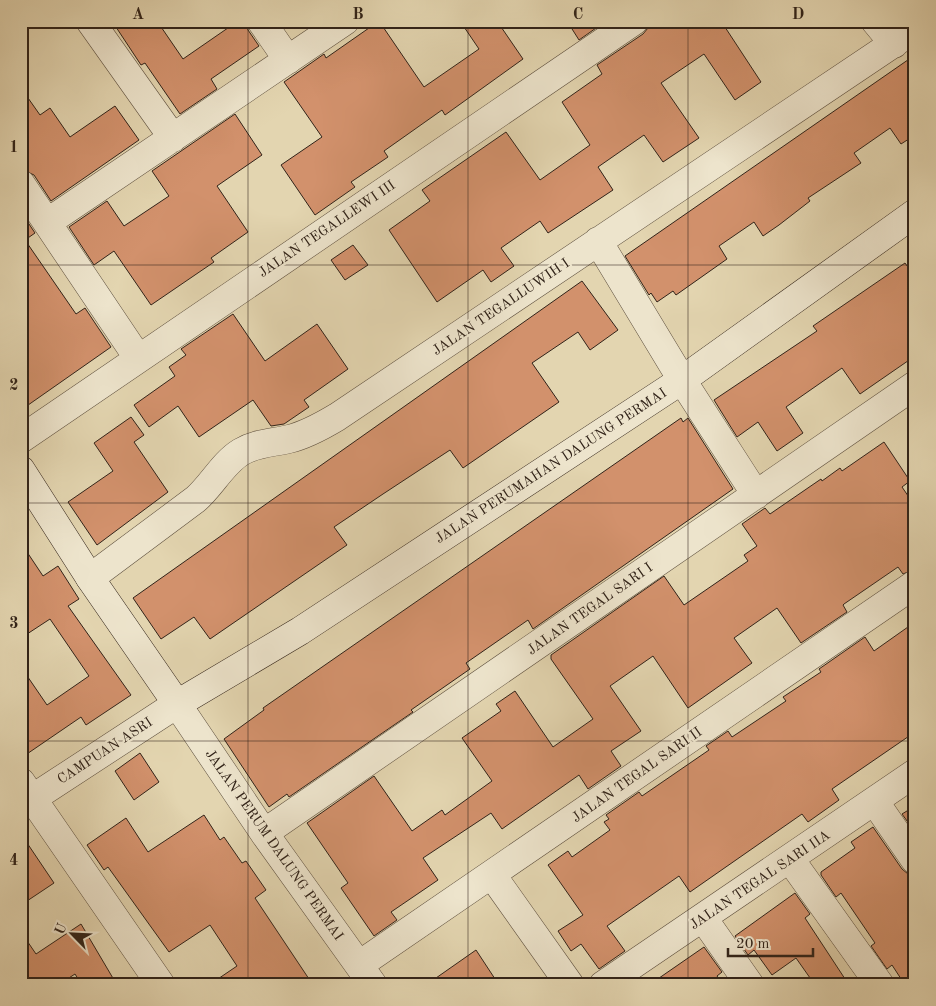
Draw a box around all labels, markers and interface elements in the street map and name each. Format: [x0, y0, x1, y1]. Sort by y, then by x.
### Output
text: A [132, 7, 144, 23]
text: B [352, 7, 364, 23]
text: C [573, 7, 583, 23]
text: D [792, 7, 804, 23]
text: 1 [9, 140, 19, 156]
street label: JALAN TEGALLEWI III [256, 178, 398, 280]
street label: JALAN TEGALLUWIH I [430, 256, 572, 358]
text: 2 [9, 378, 19, 394]
street label: JALAN PERUMAHAN DALUNG PERMAI [433, 386, 669, 546]
street label: JALAN TEGAL SARI I [525, 560, 655, 658]
text: 3 [9, 616, 19, 632]
street label: CAMPUAN ASRI [55, 715, 155, 787]
street label: JALAN TEGAL SARI II [570, 725, 704, 825]
street label: JALAN PERUM DALUNG PERMAI [202, 747, 346, 943]
street label: JALAN TEGAL SARI IIA [687, 828, 833, 932]
text: 4 [9, 853, 19, 869]
north arrow [48, 908, 98, 958]
text: U [52, 921, 70, 937]
scale bar [728, 926, 814, 958]
text: 20 m [736, 937, 770, 952]

